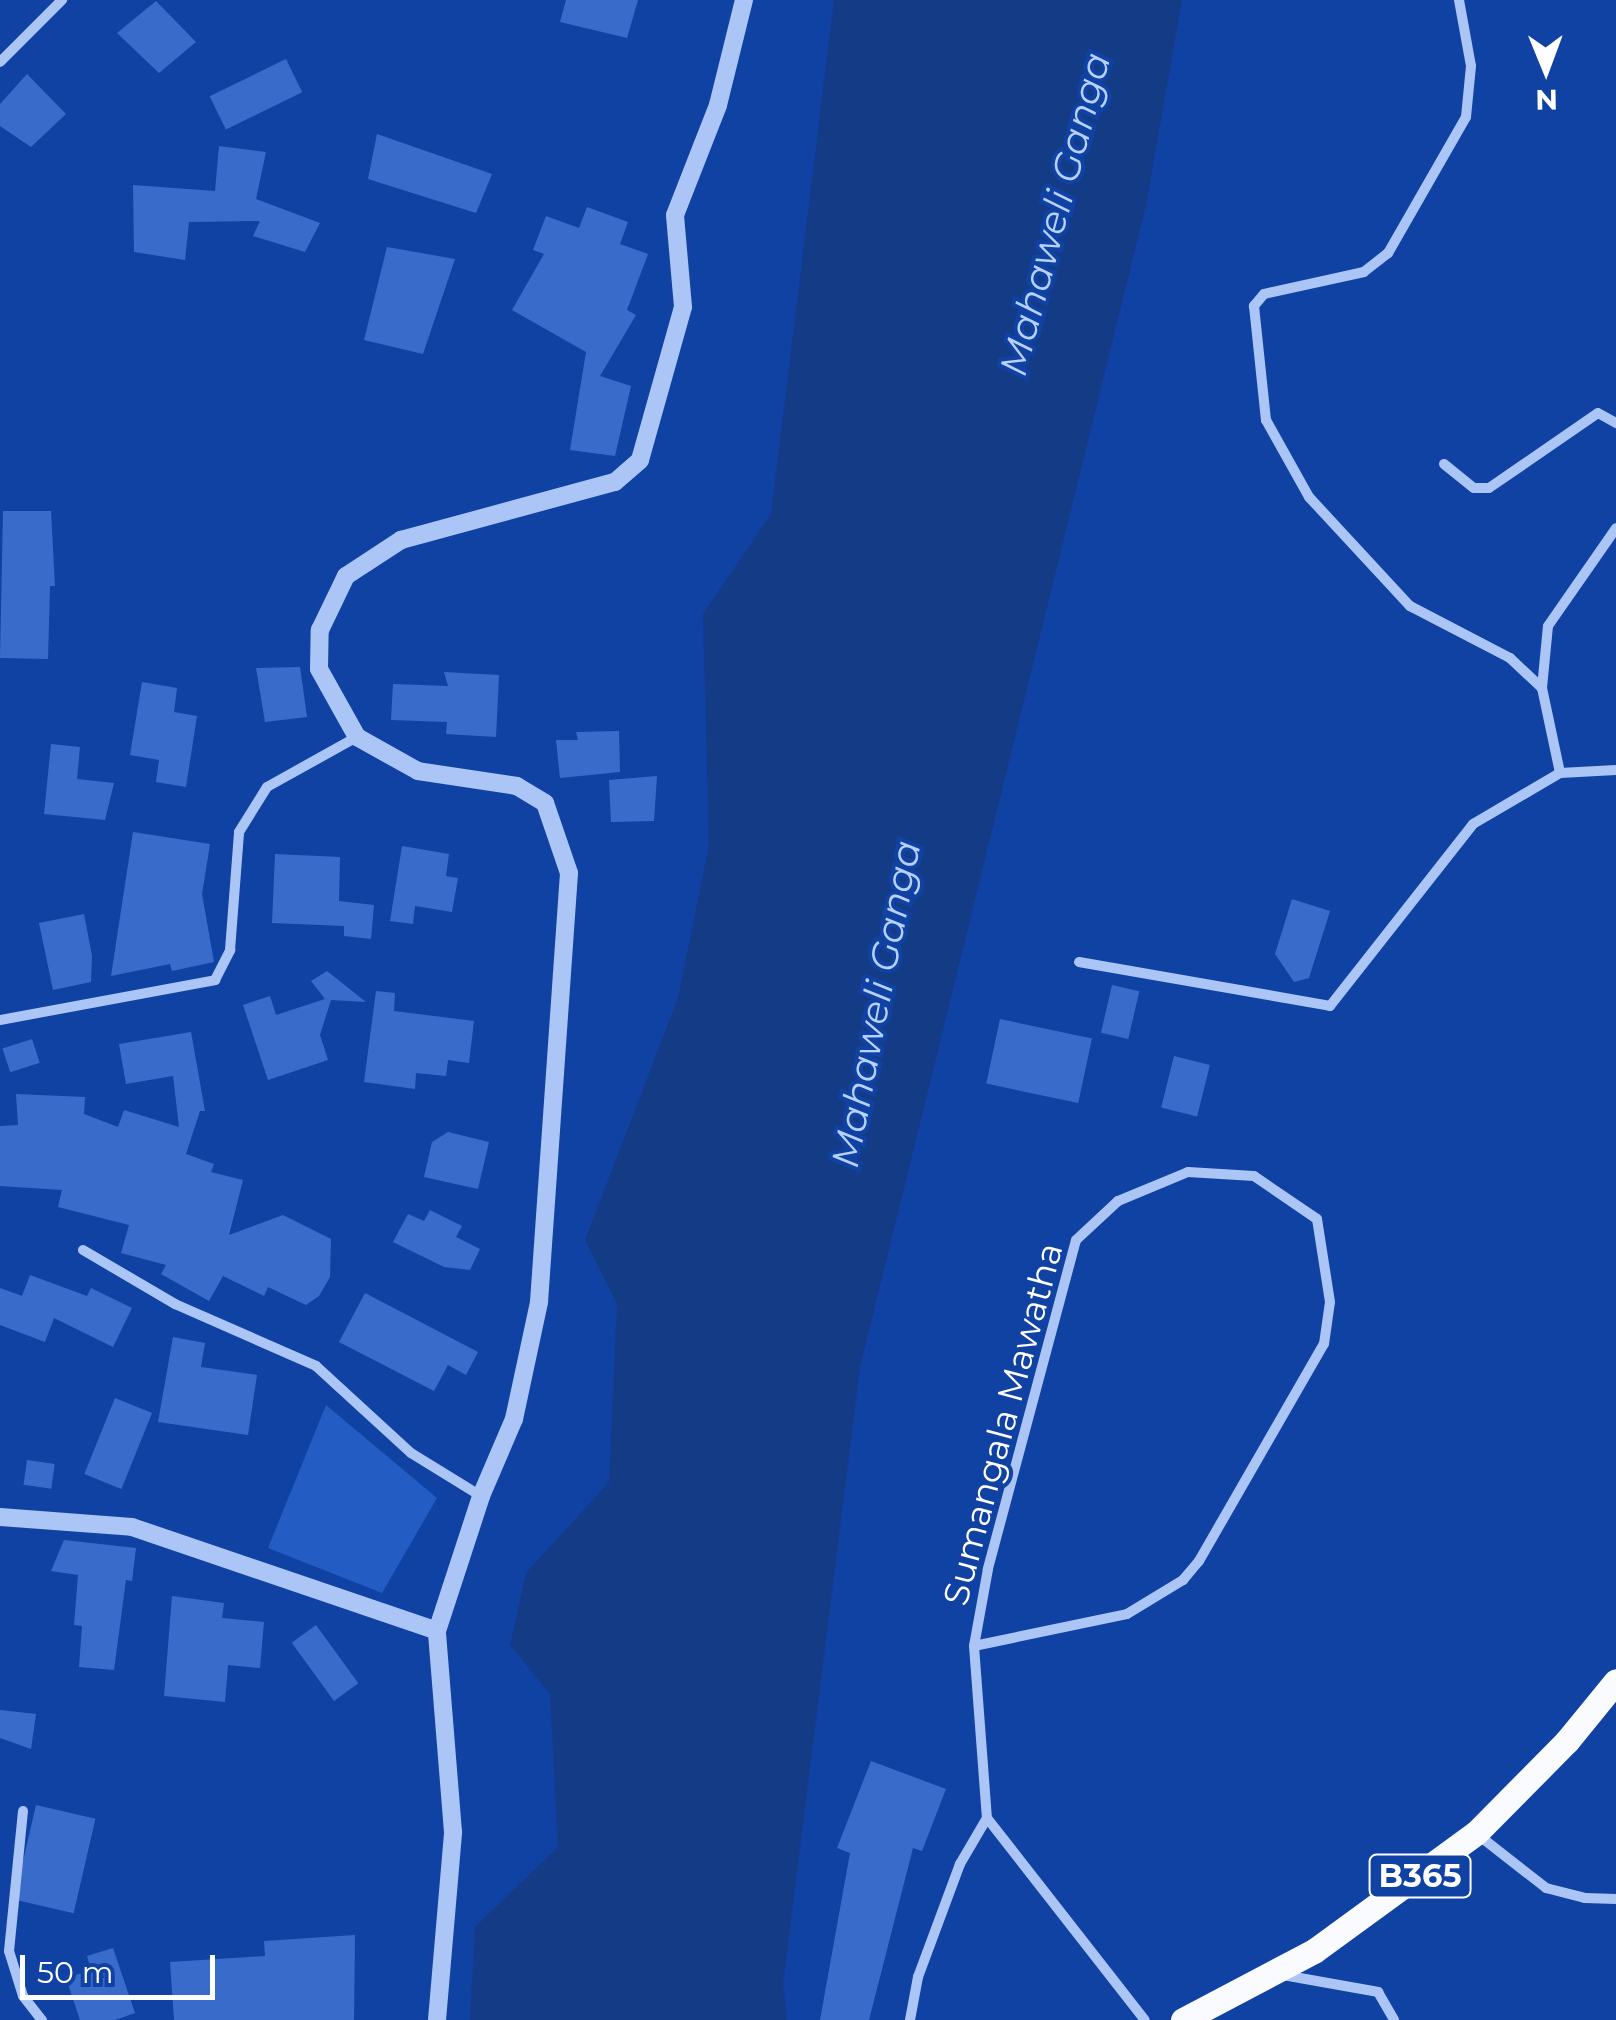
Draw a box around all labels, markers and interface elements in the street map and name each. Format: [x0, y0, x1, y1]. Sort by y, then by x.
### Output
north arrow [1496, 20, 1596, 120]
water label: Mahaweli Ganga [990, 48, 1120, 380]
text: N [1535, 83, 1558, 117]
water label: Mahaweli Ganga [822, 837, 930, 1171]
street label: Sumangala Mawatha [934, 1238, 1072, 1610]
road number: B365 [1368, 1849, 1472, 1903]
scale bar [25, 1935, 220, 1997]
text: 50 m [37, 1954, 114, 1991]

